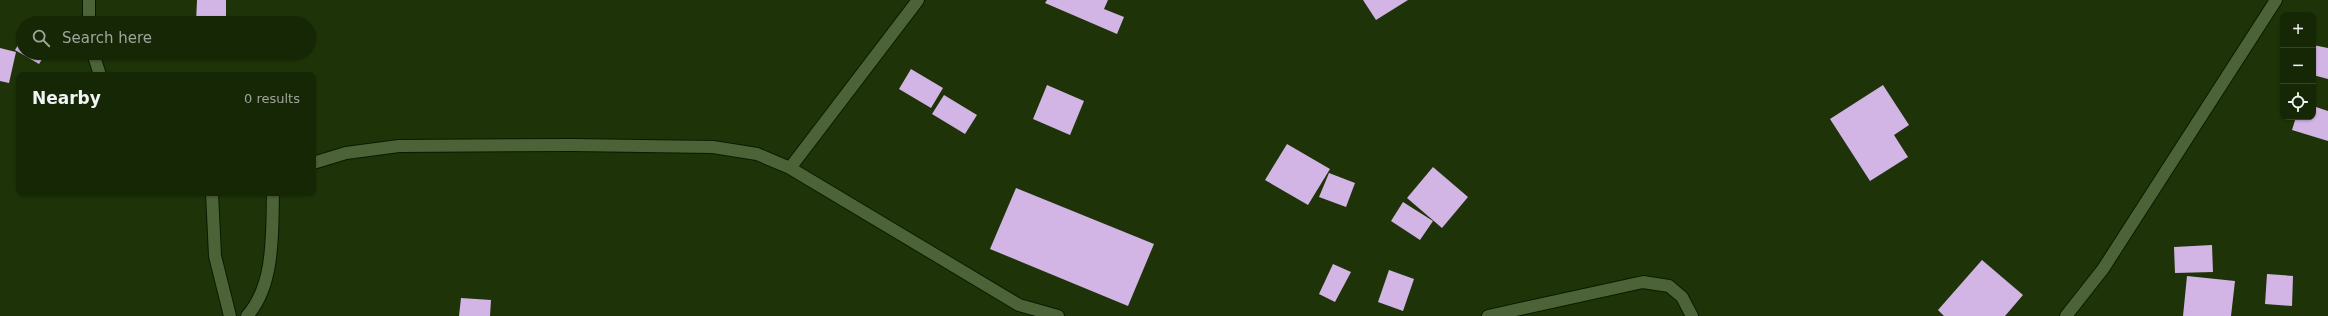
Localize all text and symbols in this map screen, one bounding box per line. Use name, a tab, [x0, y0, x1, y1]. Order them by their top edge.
map controls	[2280, 12, 2316, 120]
button: +	[2280, 12, 2316, 48]
search box	[16, 16, 316, 60]
icon: search	[30, 27, 52, 49]
text: Search here	[62, 29, 152, 47]
button: −	[2280, 48, 2316, 84]
button: locate	[2280, 84, 2316, 120]
text: Nearby	[32, 88, 101, 108]
text: 0 results	[244, 91, 300, 106]

